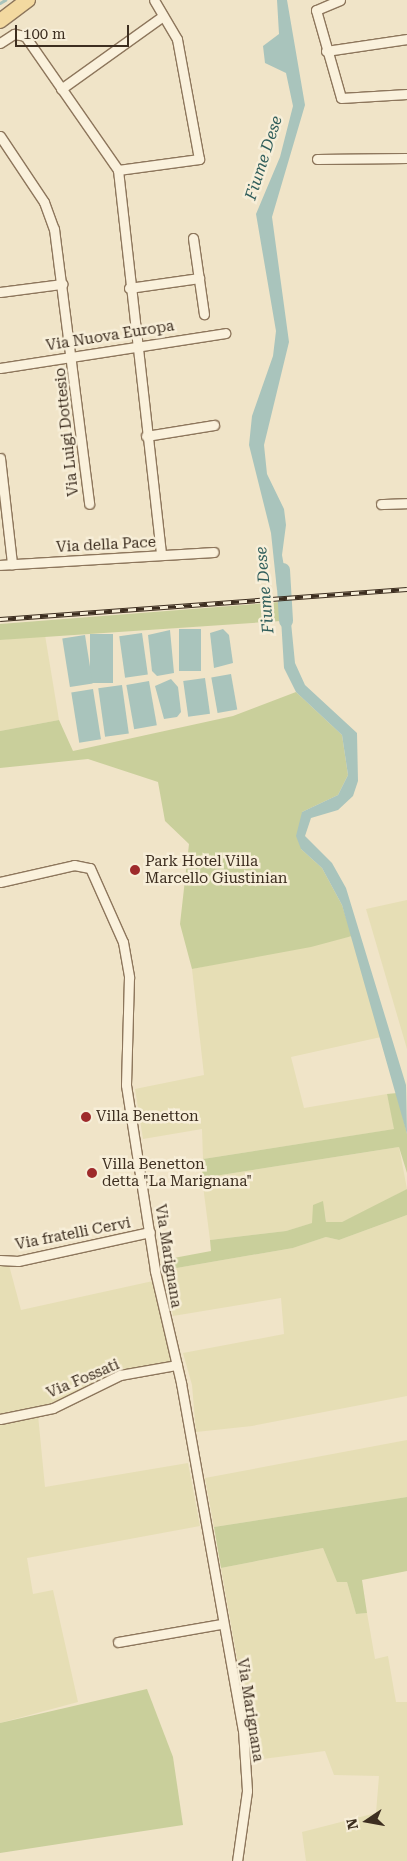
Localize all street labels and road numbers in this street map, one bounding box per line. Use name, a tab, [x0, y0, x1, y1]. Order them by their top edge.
street label: Via Nuova Europa	[45, 317, 175, 355]
street label: Via Luigi Dottesio	[51, 367, 83, 497]
street label: Via della Pace	[56, 533, 156, 557]
street label: Via Marignana	[151, 1203, 185, 1309]
street label: Via fratelli Cervi	[14, 1214, 132, 1254]
street label: Via Fossati	[44, 1356, 122, 1402]
street label: Via Marignana	[233, 1657, 267, 1763]

